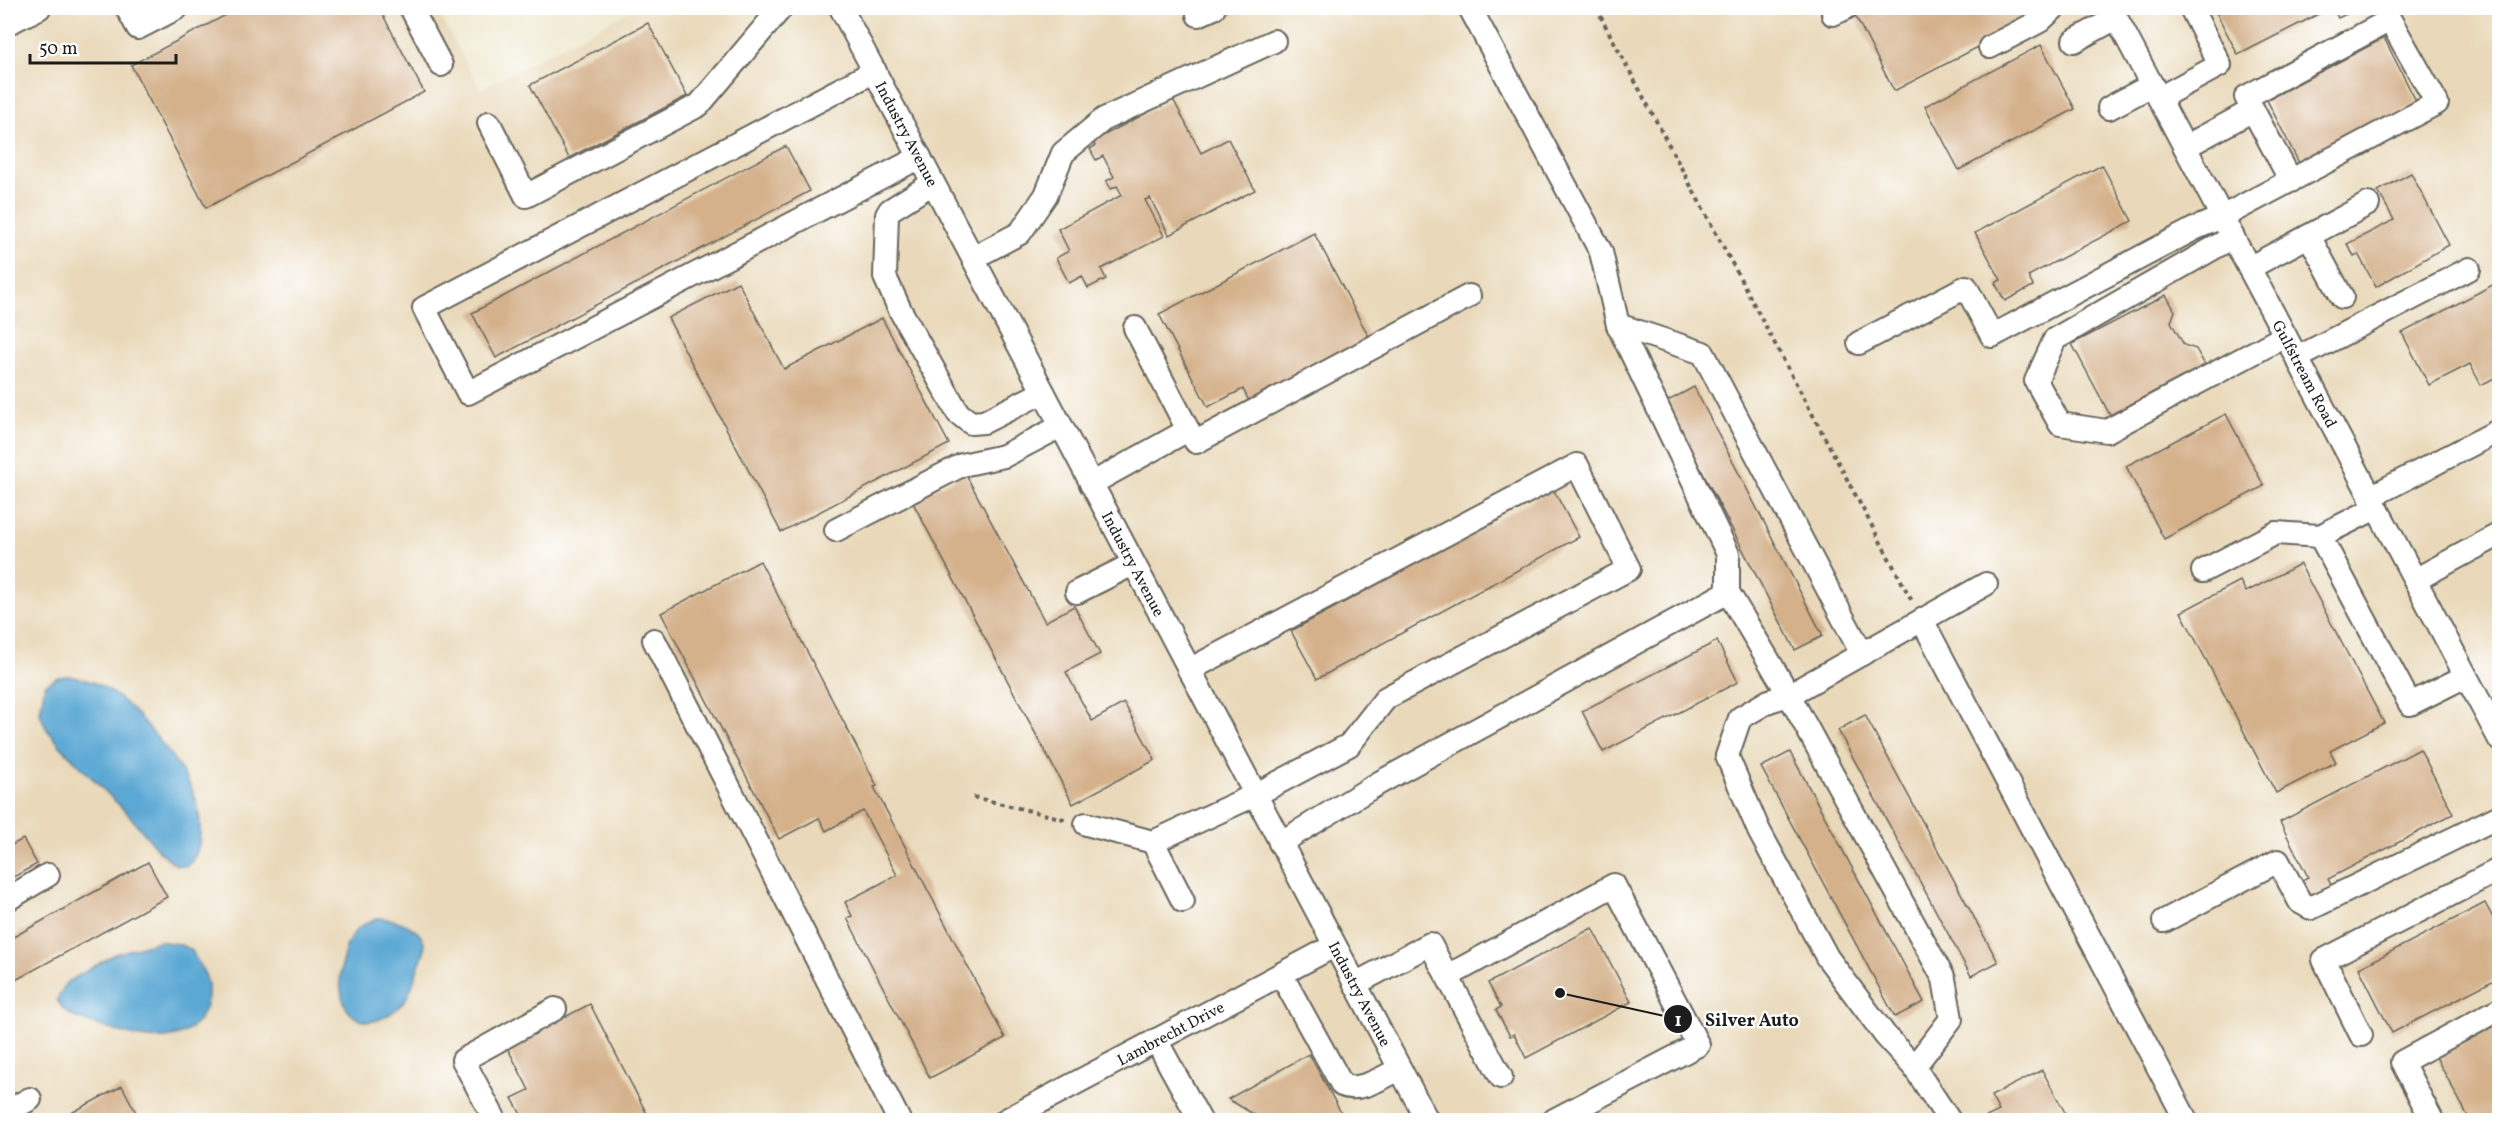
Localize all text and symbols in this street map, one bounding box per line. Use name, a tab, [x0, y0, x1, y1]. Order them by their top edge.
scale bar	[30, 27, 176, 65]
text: 50 m	[39, 37, 78, 62]
street label: Industry Avenue	[869, 78, 942, 191]
street label: Gulfstream Road	[2266, 317, 2341, 432]
street label: Industry Avenue	[1095, 508, 1169, 621]
street label: Industry Avenue	[1322, 938, 1395, 1051]
street label: Lambrecht Drive	[1114, 997, 1229, 1072]
callout: Silver Auto	[1663, 1001, 1811, 1037]
text: 1	[1674, 1009, 1682, 1034]
text: Silver Auto	[1705, 1009, 1799, 1034]

